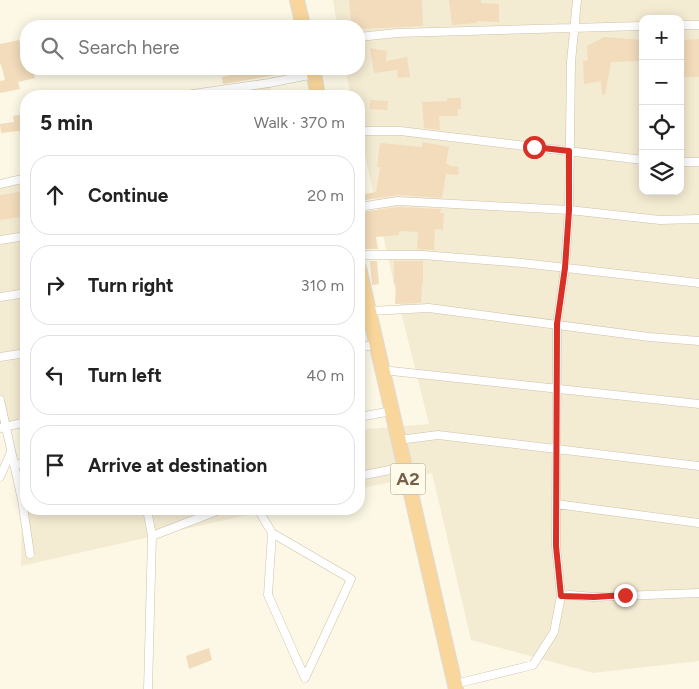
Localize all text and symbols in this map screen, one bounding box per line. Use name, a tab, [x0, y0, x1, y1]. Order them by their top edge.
map controls	[639, 15, 684, 195]
button: +	[639, 15, 684, 60]
search box	[20, 20, 365, 75]
icon: search	[38, 34, 66, 62]
text: Search here	[78, 36, 180, 59]
button: −	[639, 60, 684, 105]
button: locate	[639, 105, 684, 150]
text: 5 min	[40, 110, 93, 135]
text: Walk · 370 m	[254, 113, 345, 132]
route start	[523, 136, 546, 159]
button: layers	[639, 150, 684, 195]
icon: ahead	[41, 181, 69, 209]
text: Continue	[88, 184, 168, 207]
text: 20 m	[307, 186, 344, 205]
icon: right	[41, 271, 69, 299]
text: Turn right	[88, 274, 174, 297]
text: 310 m	[301, 276, 344, 295]
icon: left	[41, 361, 69, 389]
text: Turn left	[88, 364, 162, 387]
text: 40 m	[306, 366, 344, 385]
icon: arrive	[41, 451, 69, 479]
text: Arrive at destination	[88, 454, 267, 477]
road number: A2	[390, 464, 426, 494]
route end	[614, 584, 637, 607]

